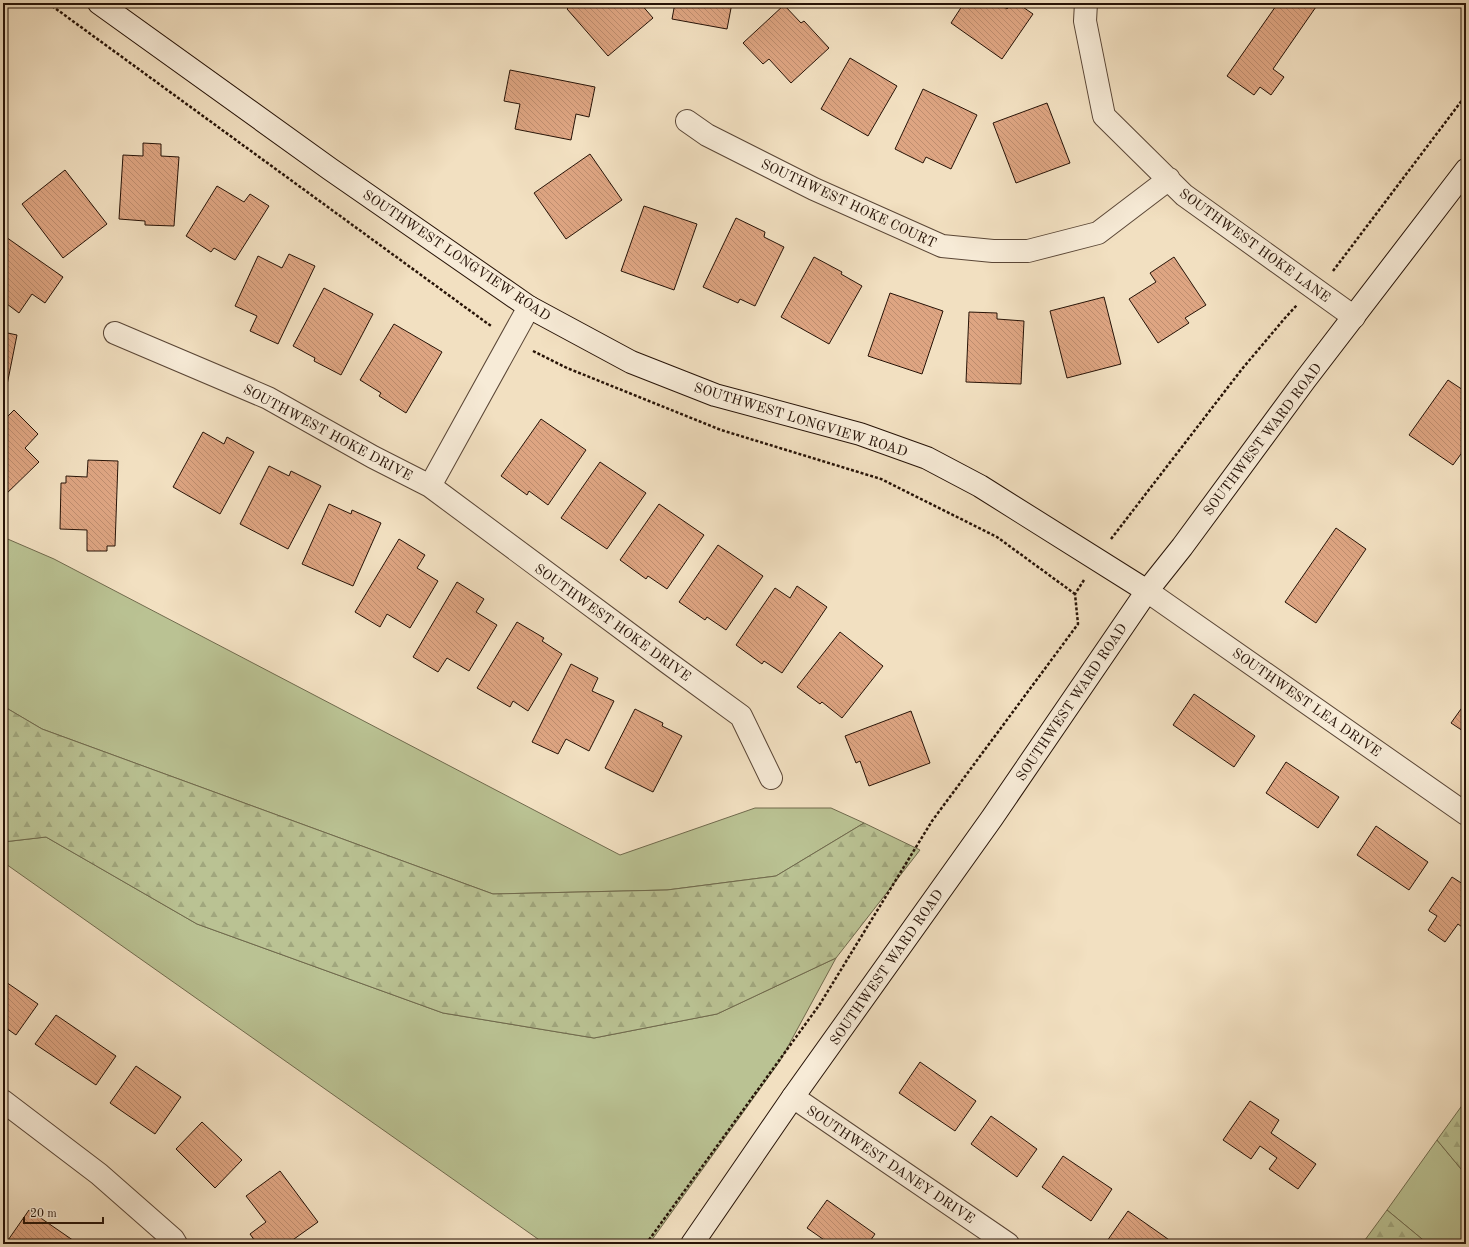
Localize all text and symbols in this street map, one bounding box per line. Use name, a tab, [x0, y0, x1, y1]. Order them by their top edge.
street label: SOUTHWEST HOKE COURT	[759, 157, 939, 251]
street label: SOUTHWEST HOKE LANE	[1176, 186, 1332, 305]
street label: SOUTHWEST LONGVIEW ROAD	[360, 188, 553, 324]
street label: SOUTHWEST WARD ROAD	[1201, 361, 1325, 518]
street label: SOUTHWEST LONGVIEW ROAD	[692, 381, 909, 459]
street label: SOUTHWEST HOKE DRIVE	[241, 382, 414, 483]
street label: SOUTHWEST HOKE DRIVE	[532, 562, 693, 684]
street label: SOUTHWEST WARD ROAD	[1014, 621, 1130, 784]
street label: SOUTHWEST LEA DRIVE	[1230, 646, 1383, 760]
street label: SOUTHWEST WARD ROAD	[828, 887, 946, 1048]
street label: SOUTHWEST DANEY DRIVE	[804, 1103, 977, 1226]
scale bar	[24, 1199, 103, 1225]
text: 20 m	[30, 1208, 57, 1220]

